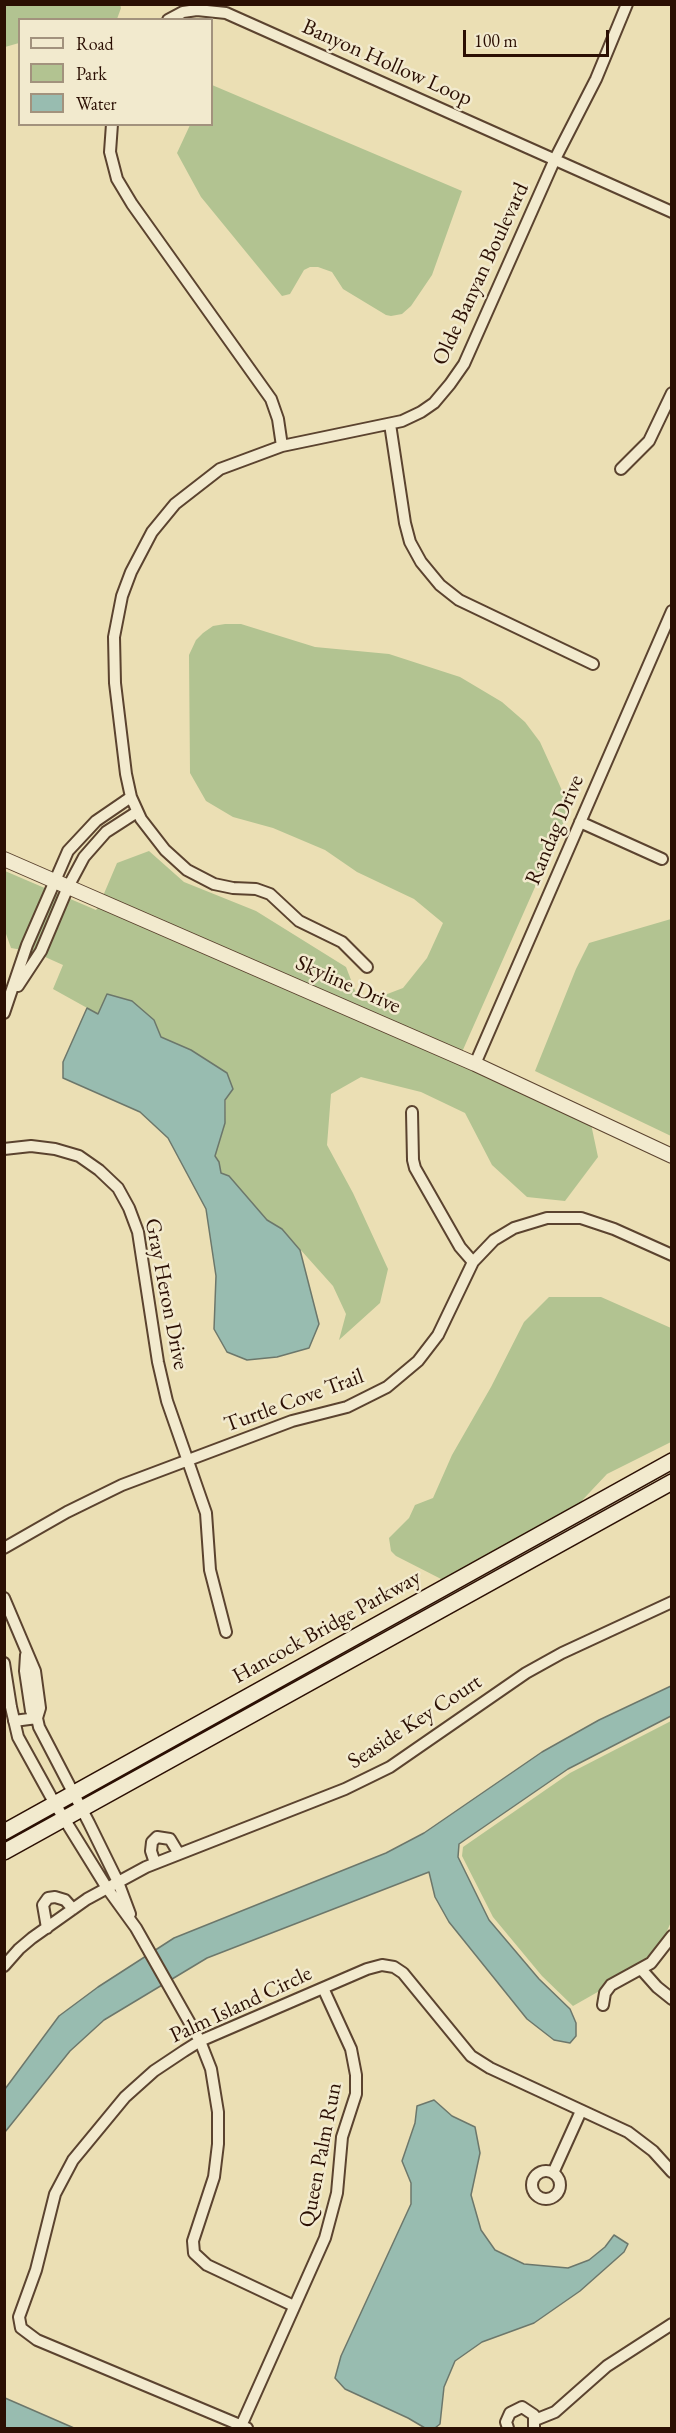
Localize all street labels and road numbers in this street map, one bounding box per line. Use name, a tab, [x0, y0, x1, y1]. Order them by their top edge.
street label: Banyon Hollow Loop	[298, 14, 476, 112]
street label: Olde Banyan Boulevard	[427, 178, 535, 370]
street label: Randag Drive	[520, 771, 590, 889]
street label: Skyline Drive	[291, 950, 405, 1020]
street label: Gray Heron Drive	[138, 1216, 194, 1372]
street label: Turtle Cove Trail	[221, 1364, 367, 1438]
street label: Hancock Bridge Parkway	[228, 1564, 426, 1690]
street label: Seaside Key Court	[343, 1669, 487, 1775]
street label: Palm Island Circle	[166, 1961, 316, 2049]
street label: Queen Palm Run	[294, 2080, 348, 2230]

